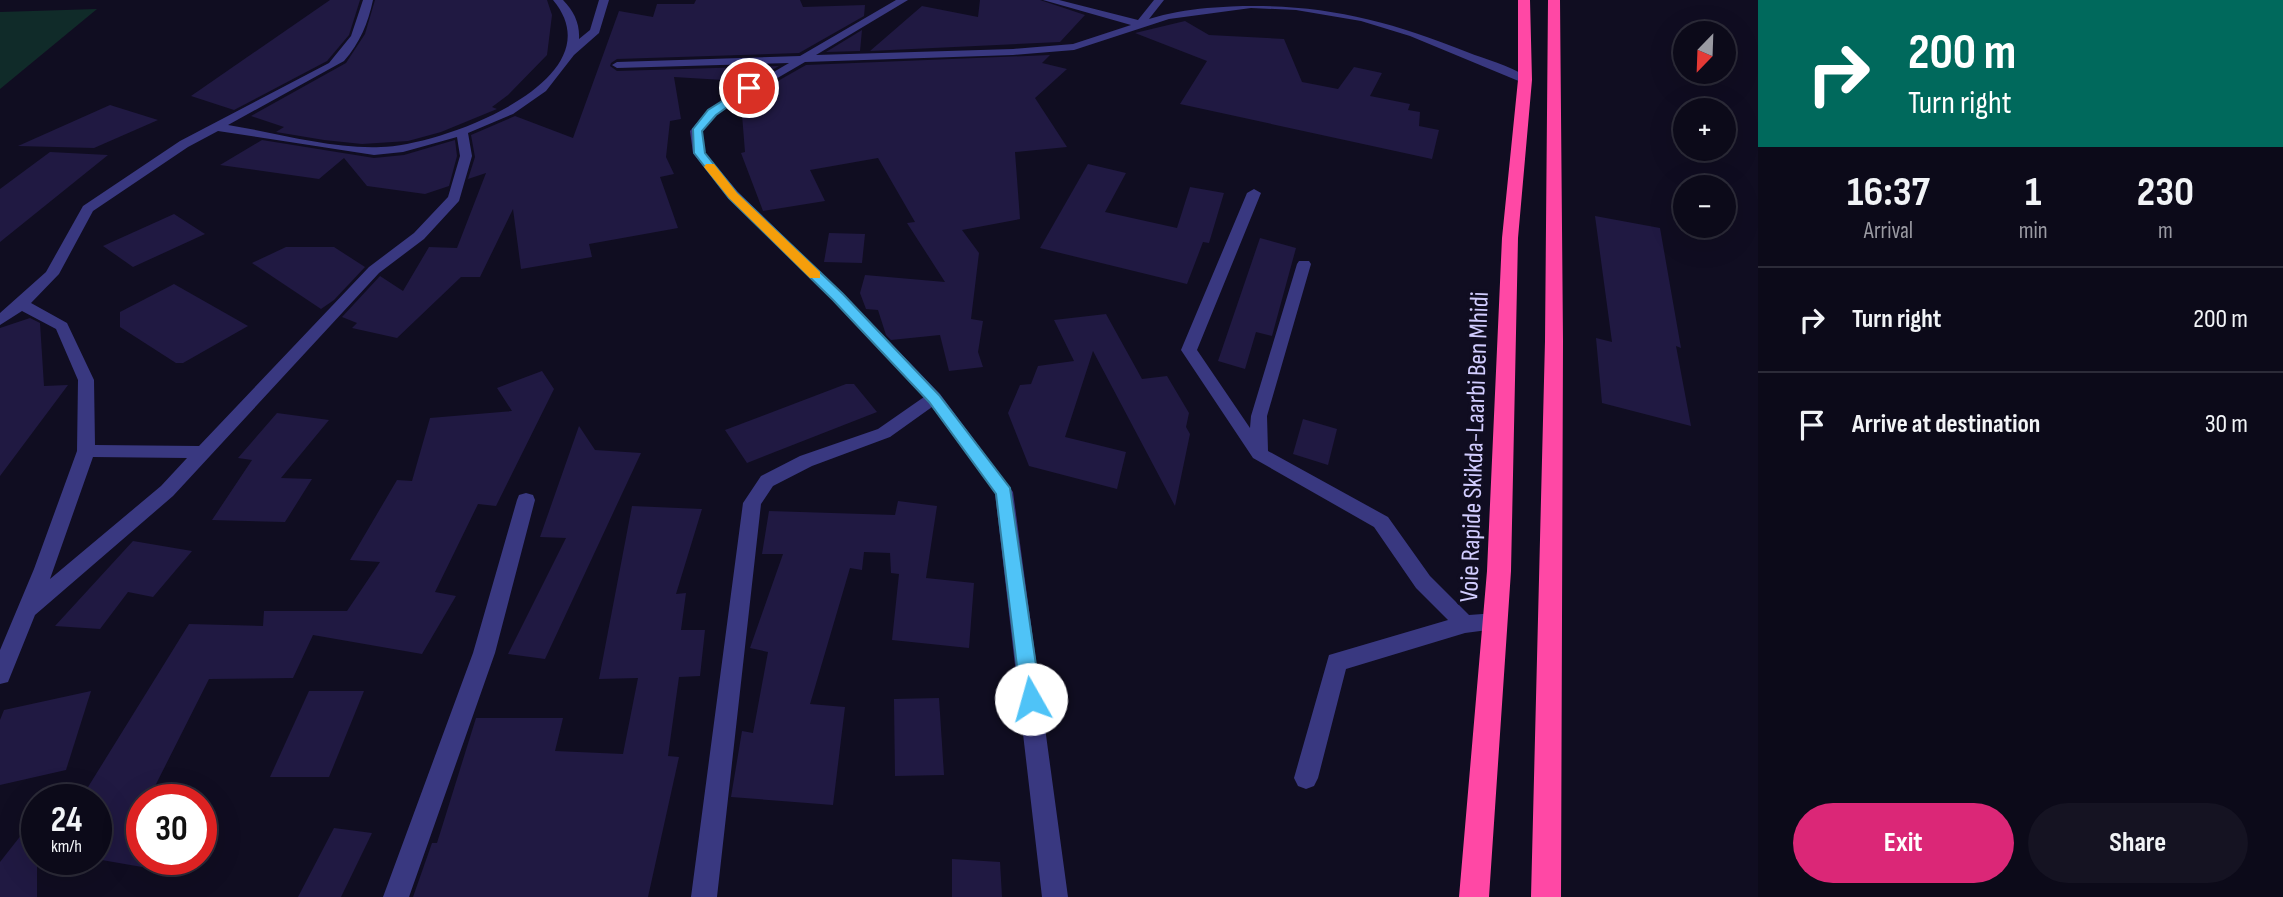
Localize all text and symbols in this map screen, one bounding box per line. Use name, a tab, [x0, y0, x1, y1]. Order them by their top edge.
north arrow	[1673, 21, 1736, 84]
map controls	[1673, 21, 1736, 238]
text: 200 m	[1908, 24, 2016, 83]
icon: right	[1793, 28, 1884, 119]
pin	[719, 58, 779, 118]
icon: arrive	[730, 69, 768, 107]
text: Turn right	[1908, 84, 2012, 123]
button: +	[1673, 98, 1736, 161]
text: 16:37	[1847, 167, 1930, 218]
text: 1	[2025, 167, 2041, 218]
text: 230	[2137, 167, 2194, 218]
button: −	[1673, 175, 1736, 238]
text: Arrival	[1864, 217, 1913, 245]
text: min	[2019, 217, 2048, 245]
text: m	[2158, 217, 2173, 245]
street label: Voie Rapide Skikda-Laarbi Ben Mhidi	[1454, 291, 1496, 603]
icon: right	[1793, 301, 1831, 339]
text: Turn right	[1852, 304, 1941, 335]
text: 200 m	[2193, 304, 2248, 335]
icon: arrive	[1793, 406, 1831, 444]
text: Arrive at destination	[1852, 409, 2040, 440]
text: 30 m	[2205, 409, 2248, 440]
position arrow	[994, 662, 1068, 736]
speed limit sign: 30	[126, 784, 217, 875]
text: 24	[51, 799, 82, 842]
button: Exit	[1793, 803, 2014, 883]
button: Share	[2028, 803, 2248, 883]
text: km/h	[51, 836, 82, 857]

